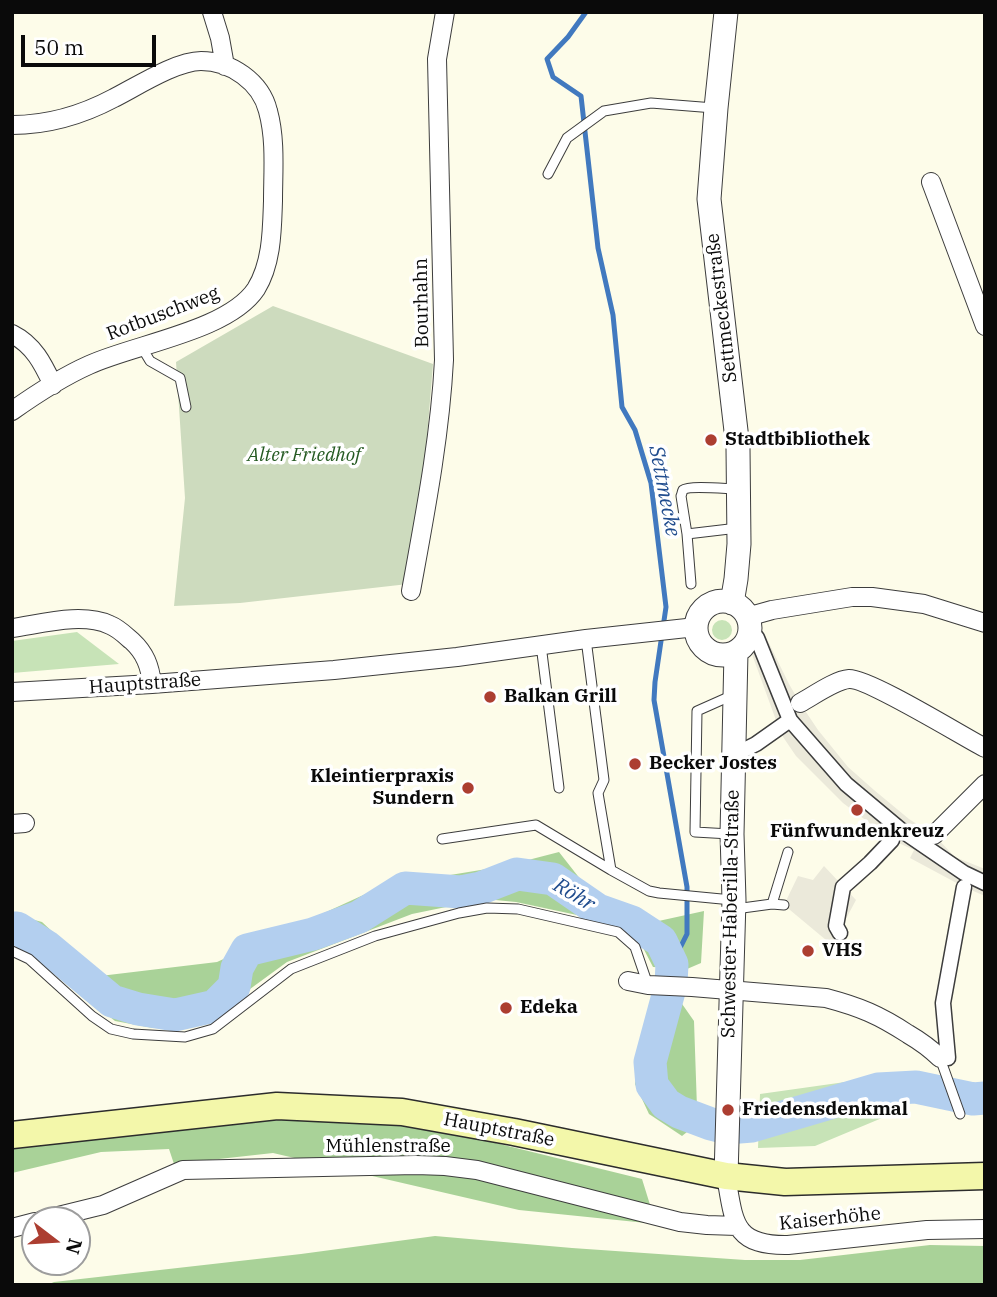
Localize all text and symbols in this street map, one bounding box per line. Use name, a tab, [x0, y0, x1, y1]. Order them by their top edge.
scale bar	[24, 21, 159, 65]
text: 50 m	[34, 33, 84, 61]
street label: Settmeckestraße	[702, 232, 742, 384]
street label: Bourhahn	[410, 258, 434, 348]
street label: Rotbuschweg	[103, 282, 223, 346]
place label: Stadtbibliothek	[725, 429, 870, 451]
marker: Stadtbibliothek	[703, 432, 719, 448]
water label: Settmecke	[643, 443, 685, 539]
park label: Alter Friedhof	[247, 445, 361, 467]
street label: Hauptstraße	[88, 669, 202, 699]
place label: Balkan Grill	[504, 686, 617, 708]
marker: Balkan Grill	[482, 689, 498, 705]
place label: Becker Jostes	[649, 753, 777, 775]
marker: Becker Jostes	[627, 756, 643, 772]
place label: Kleintierpraxis Sundern	[310, 766, 454, 810]
marker: Kleintierpraxis Sundern	[460, 780, 476, 796]
street label: Schwester-Haberilla-Straße	[717, 790, 745, 1038]
marker: Fünfwundenkreuz	[849, 802, 865, 818]
place label: Fünfwundenkreuz	[770, 821, 944, 843]
water label: Röhr	[549, 873, 599, 917]
place label: VHS	[822, 940, 863, 962]
marker: VHS	[800, 943, 816, 959]
place label: Edeka	[520, 997, 578, 1019]
marker: Edeka	[498, 1000, 514, 1016]
place label: Friedensdenkmal	[742, 1099, 908, 1121]
marker: Friedensdenkmal	[720, 1102, 736, 1118]
street label: Hauptstraße	[442, 1108, 556, 1152]
street label: Mühlenstraße	[325, 1136, 451, 1158]
street label: Kaiserhöhe	[778, 1202, 882, 1236]
north arrow	[21, 1206, 91, 1276]
text: N	[60, 1236, 88, 1257]

